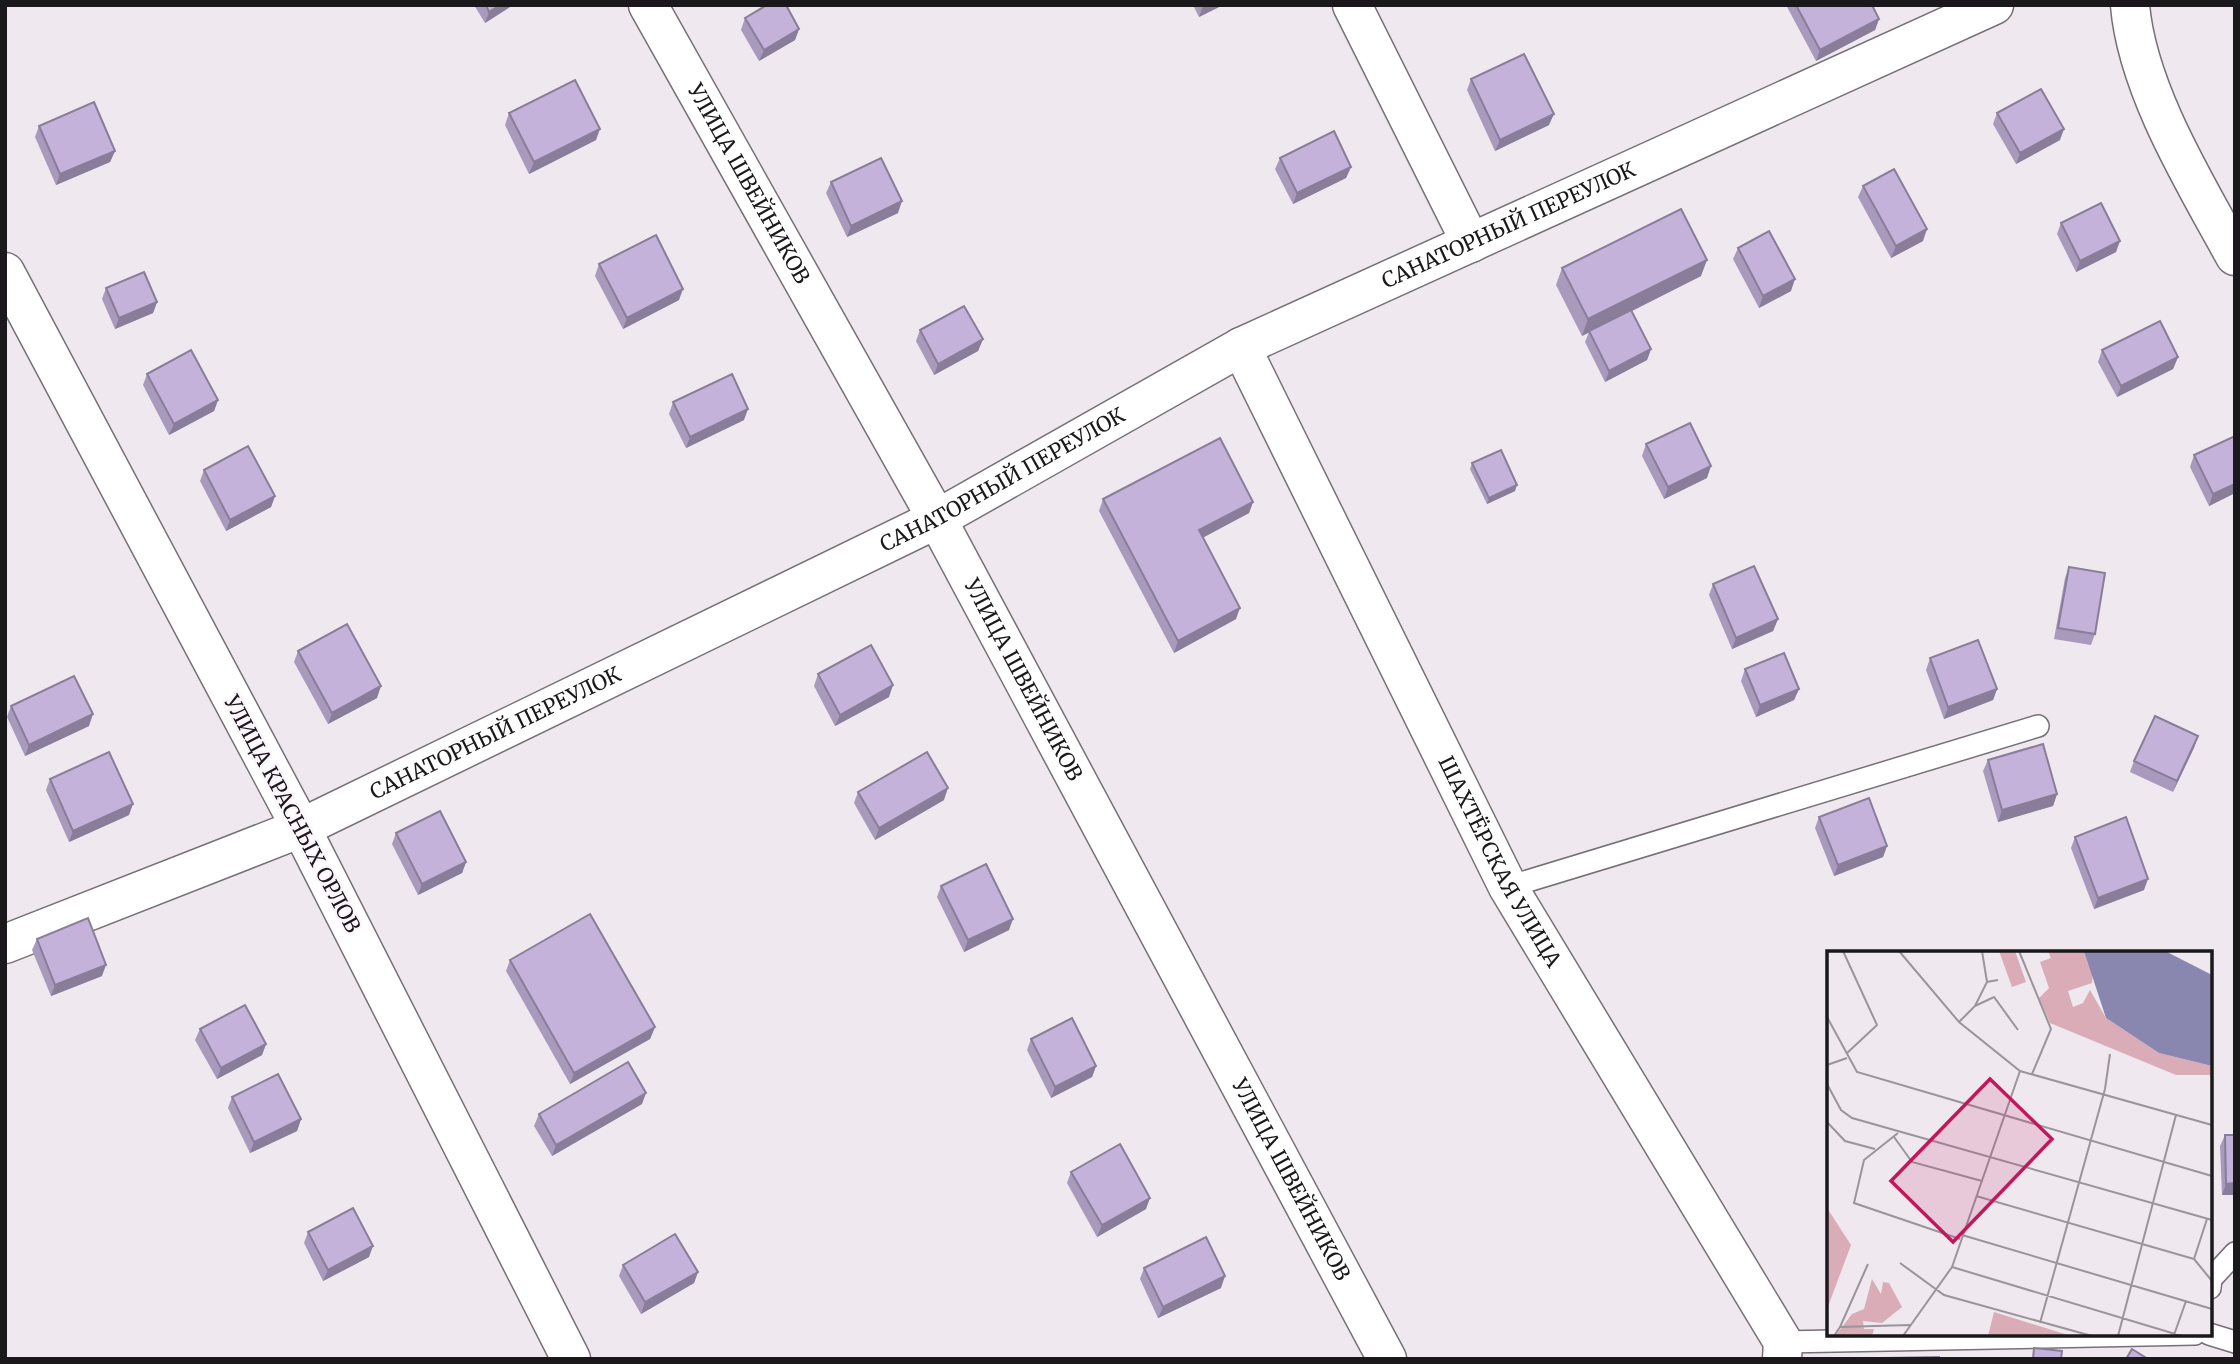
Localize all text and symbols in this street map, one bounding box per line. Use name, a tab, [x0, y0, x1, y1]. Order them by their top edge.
street label: УЛИЦА ШВЕЙНИКОВ	[681, 78, 816, 288]
street label: САНАТОРНЫЙ ПЕРЕУЛОК	[1377, 156, 1640, 294]
street label: САНАТОРНЫЙ ПЕРЕУЛОК	[875, 401, 1130, 558]
street label: УЛИЦА ШВЕЙНИКОВ	[958, 573, 1089, 785]
street label: САНАТОРНЫЙ ПЕРЕУЛОК	[365, 661, 625, 805]
street label: УЛИЦА КРАСНЫХ ОРЛОВ	[218, 690, 367, 937]
street label: ШАХТЁРСКАЯ УЛИЦА	[1432, 751, 1567, 972]
inset map	[1827, 951, 2212, 1336]
street label: УЛИЦА ШВЕЙНИКОВ	[1226, 1073, 1356, 1285]

